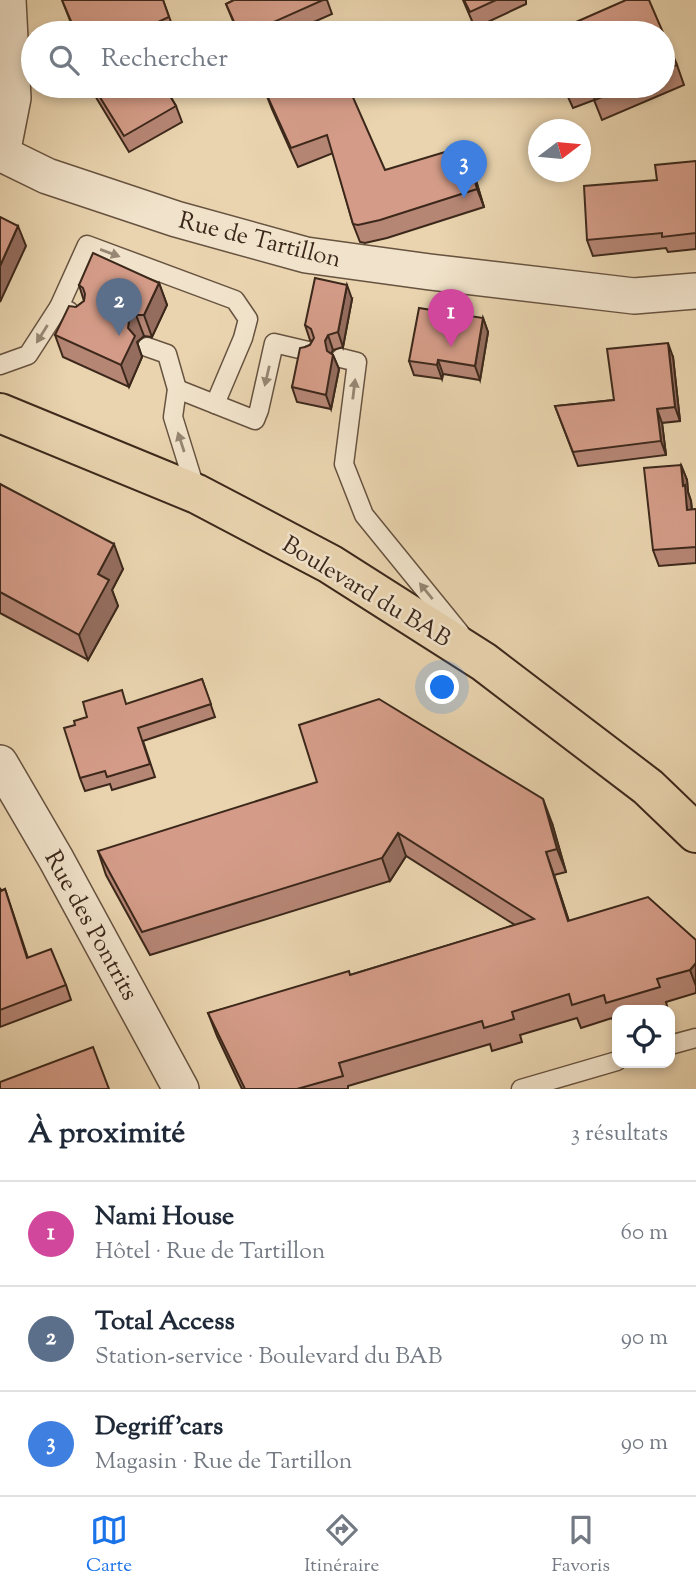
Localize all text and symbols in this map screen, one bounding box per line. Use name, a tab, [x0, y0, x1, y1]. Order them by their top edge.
search box	[21, 21, 675, 98]
icon: search	[45, 41, 83, 79]
text: Rechercher	[101, 41, 228, 78]
north arrow	[528, 119, 591, 182]
pin: 3	[441, 140, 487, 198]
street label: Rue de Tartillon	[175, 204, 344, 278]
one-way arrow	[99, 248, 120, 259]
pin: 2	[96, 278, 142, 336]
pin: 1	[428, 289, 474, 347]
one-way arrow	[36, 324, 49, 343]
one-way arrow	[261, 365, 272, 387]
one-way arrow	[348, 378, 359, 400]
one-way arrow	[175, 431, 186, 452]
street label: Boulevard du BAB	[275, 529, 457, 657]
one-way arrow	[418, 582, 433, 600]
your location	[425, 670, 459, 704]
street label: Rue des Pontrits	[35, 845, 146, 1007]
map controls	[612, 1005, 675, 1068]
button: locate	[612, 1005, 675, 1068]
text: À proximité	[28, 1113, 185, 1156]
text: 3 résultats	[571, 1118, 668, 1151]
text: Nami House	[95, 1199, 234, 1236]
text: 1	[47, 1217, 55, 1250]
text: 60 m	[620, 1217, 668, 1250]
text: Hôtel · Rue de Tartillon	[95, 1236, 325, 1269]
text: Total Access	[95, 1304, 235, 1341]
text: 2	[46, 1322, 56, 1355]
text: 90 m	[621, 1322, 668, 1355]
text: Station-service · Boulevard du BAB	[95, 1341, 442, 1374]
text: Degriff'cars	[95, 1409, 223, 1446]
text: 3	[46, 1427, 56, 1460]
text: 90 m	[621, 1427, 668, 1460]
text: Magasin · Rue de Tartillon	[95, 1446, 352, 1479]
tab: Carte	[86, 1511, 132, 1580]
tab: Itinéraire	[304, 1511, 379, 1580]
tab: Favoris	[551, 1511, 610, 1580]

